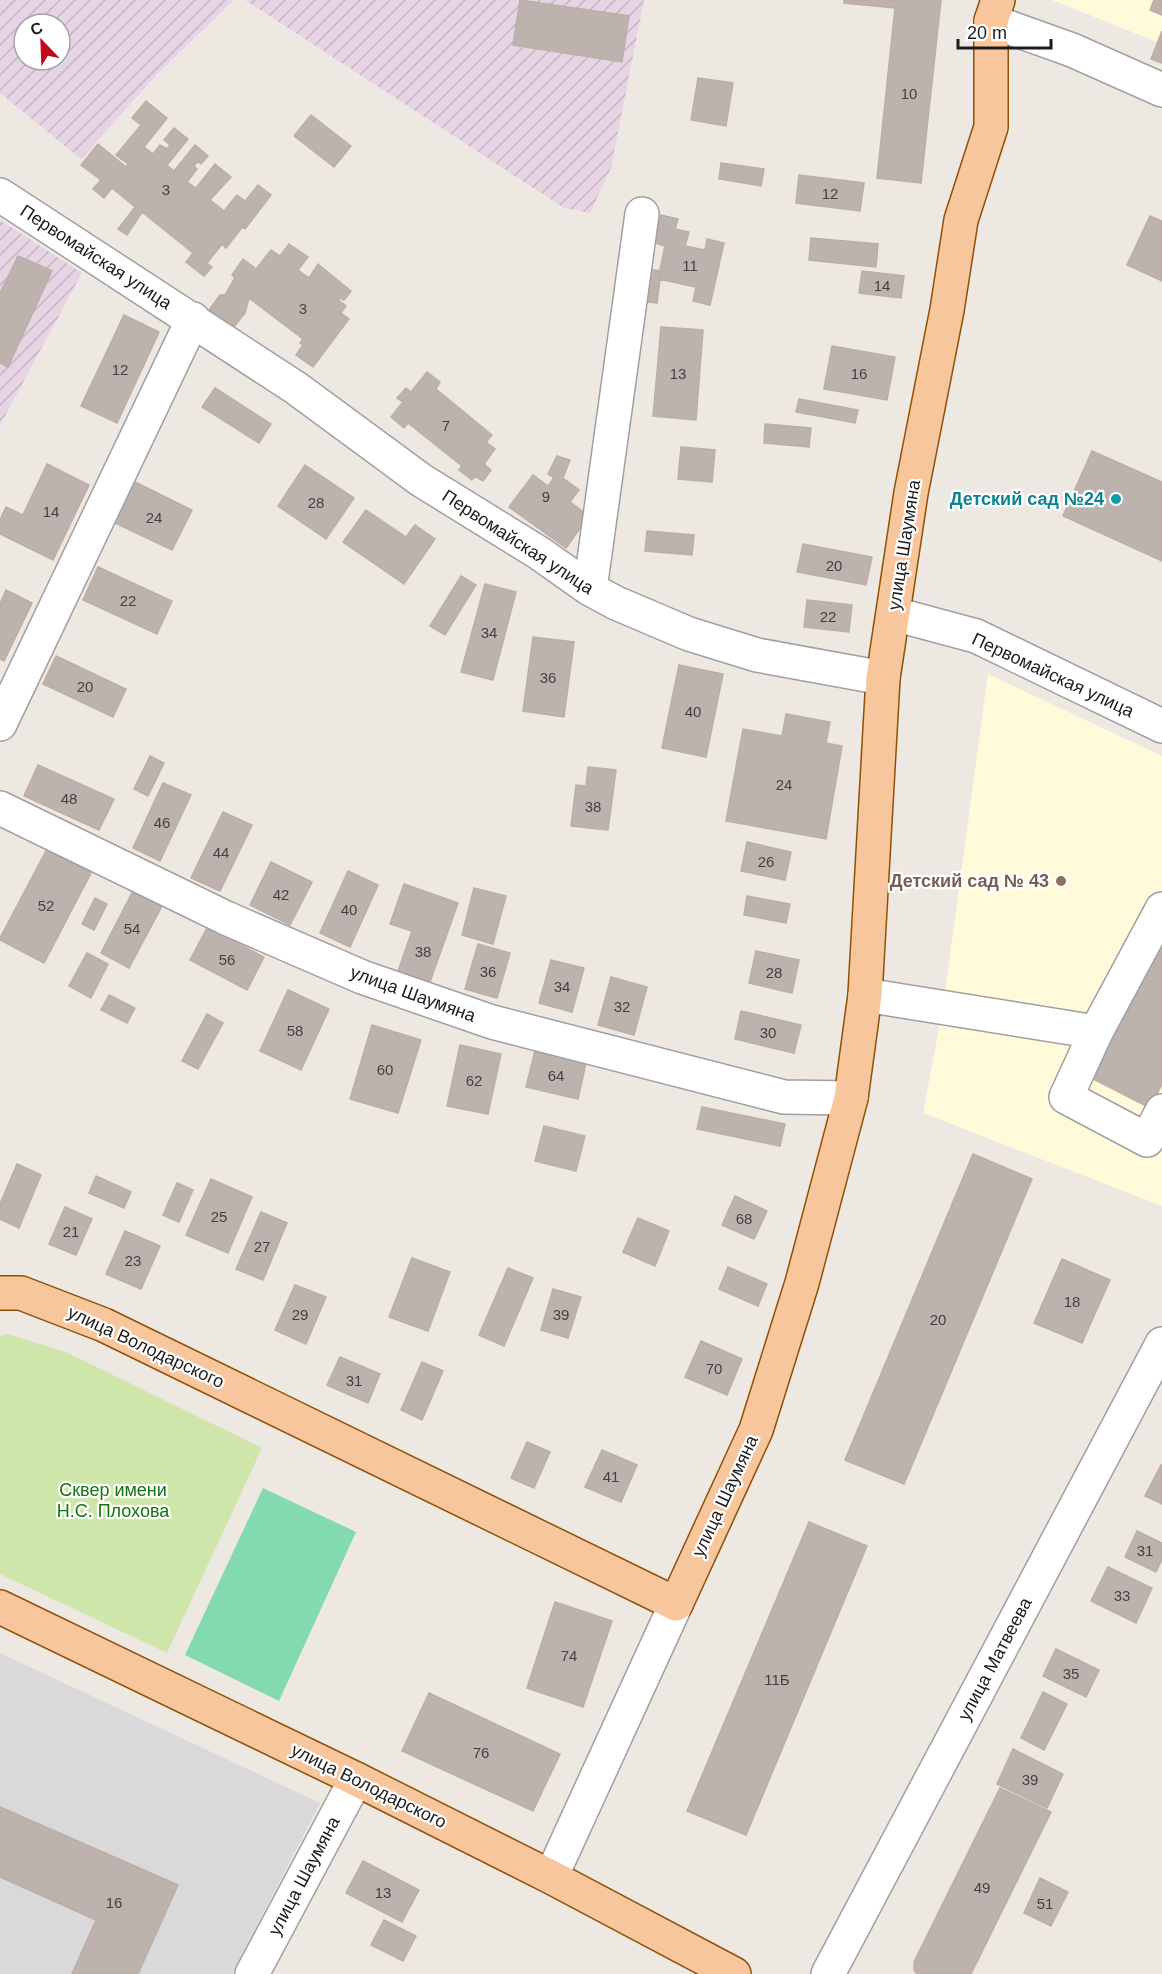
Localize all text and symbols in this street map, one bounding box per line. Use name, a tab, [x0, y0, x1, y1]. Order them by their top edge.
north arrow	[12, 12, 72, 72]
scale bar	[958, 12, 1051, 50]
text: С	[28, 18, 45, 39]
text: 20 m	[967, 23, 1007, 43]
house number: 10	[901, 85, 917, 102]
house number: 3	[162, 181, 170, 198]
house number: 12	[822, 185, 838, 202]
street label: Первомайская улица	[17, 201, 176, 314]
house number: 11	[682, 257, 698, 274]
house number: 14	[874, 277, 890, 294]
house number: 3	[299, 300, 307, 317]
house number: 12	[112, 361, 128, 378]
house number: 13	[670, 365, 686, 382]
house number: 16	[851, 365, 867, 382]
house number: 7	[442, 417, 450, 434]
street label: улица Шаумяна	[884, 477, 924, 612]
street label: Первомайская улица	[439, 486, 598, 599]
house number: 9	[542, 488, 550, 505]
place label: Детский сад №24	[950, 489, 1104, 509]
marker: Детский сад №24	[1109, 492, 1123, 506]
house number: 28	[308, 494, 324, 511]
house number: 14	[43, 503, 59, 520]
house number: 24	[146, 509, 162, 526]
house number: 20	[826, 557, 842, 574]
house number: 22	[120, 592, 136, 609]
house number: 22	[820, 608, 836, 625]
house number: 34	[481, 624, 497, 641]
street label: Первомайская улица	[969, 629, 1138, 722]
house number: 36	[540, 669, 556, 686]
house number: 20	[77, 678, 93, 695]
house number: 40	[685, 703, 701, 720]
house number: 24	[776, 776, 792, 793]
house number: 48	[61, 790, 77, 807]
house number: 38	[585, 798, 601, 815]
house number: 46	[154, 814, 170, 831]
house number: 44	[213, 844, 229, 861]
house number: 26	[758, 853, 774, 870]
place label: Детский сад № 43	[890, 871, 1049, 891]
marker: Детский сад № 43	[1054, 874, 1068, 888]
house number: 42	[273, 886, 289, 903]
house number: 52	[38, 897, 54, 914]
house number: 40	[341, 901, 357, 918]
house number: 54	[124, 920, 140, 937]
house number: 38	[415, 943, 431, 960]
house number: 56	[219, 951, 235, 968]
street label: улица Шаумяна	[348, 962, 479, 1026]
house number: 36	[480, 963, 496, 980]
house number: 28	[766, 964, 782, 981]
house number: 34	[554, 978, 570, 995]
house number: 32	[614, 998, 630, 1015]
house number: 58	[287, 1022, 303, 1039]
house number: 30	[760, 1024, 776, 1041]
house number: 60	[377, 1061, 393, 1078]
house number: 64	[548, 1067, 564, 1084]
house number: 62	[466, 1072, 482, 1089]
house number: 25	[211, 1208, 227, 1225]
house number: 68	[736, 1210, 752, 1227]
house number: 21	[63, 1223, 79, 1240]
house number: 27	[254, 1238, 270, 1255]
house number: 23	[125, 1252, 141, 1269]
house number: 18	[1064, 1293, 1080, 1310]
street label: улица Володарского	[65, 1302, 227, 1392]
house number: 29	[292, 1306, 308, 1323]
house number: 39	[553, 1306, 569, 1323]
house number: 20	[930, 1311, 946, 1328]
house number: 70	[706, 1360, 722, 1377]
house number: 31	[346, 1372, 362, 1389]
street label: улица Шаумяна	[688, 1431, 762, 1560]
house number: 41	[603, 1468, 619, 1485]
park label: Сквер имени Н.С. Плохова	[57, 1480, 170, 1521]
house number: 31	[1137, 1542, 1153, 1559]
house number: 33	[1114, 1587, 1130, 1604]
street label: улица Матвеева	[954, 1593, 1036, 1724]
house number: 74	[561, 1647, 577, 1664]
house number: 35	[1063, 1665, 1079, 1682]
house number: 11Б	[764, 1671, 790, 1688]
street label: улица Володарского	[288, 1740, 450, 1832]
house number: 76	[473, 1744, 489, 1761]
house number: 39	[1022, 1771, 1038, 1788]
street label: улица Шаумяна	[264, 1812, 344, 1939]
house number: 49	[974, 1879, 990, 1896]
house number: 13	[375, 1884, 391, 1901]
house number: 16	[106, 1894, 122, 1911]
house number: 51	[1037, 1895, 1053, 1912]

